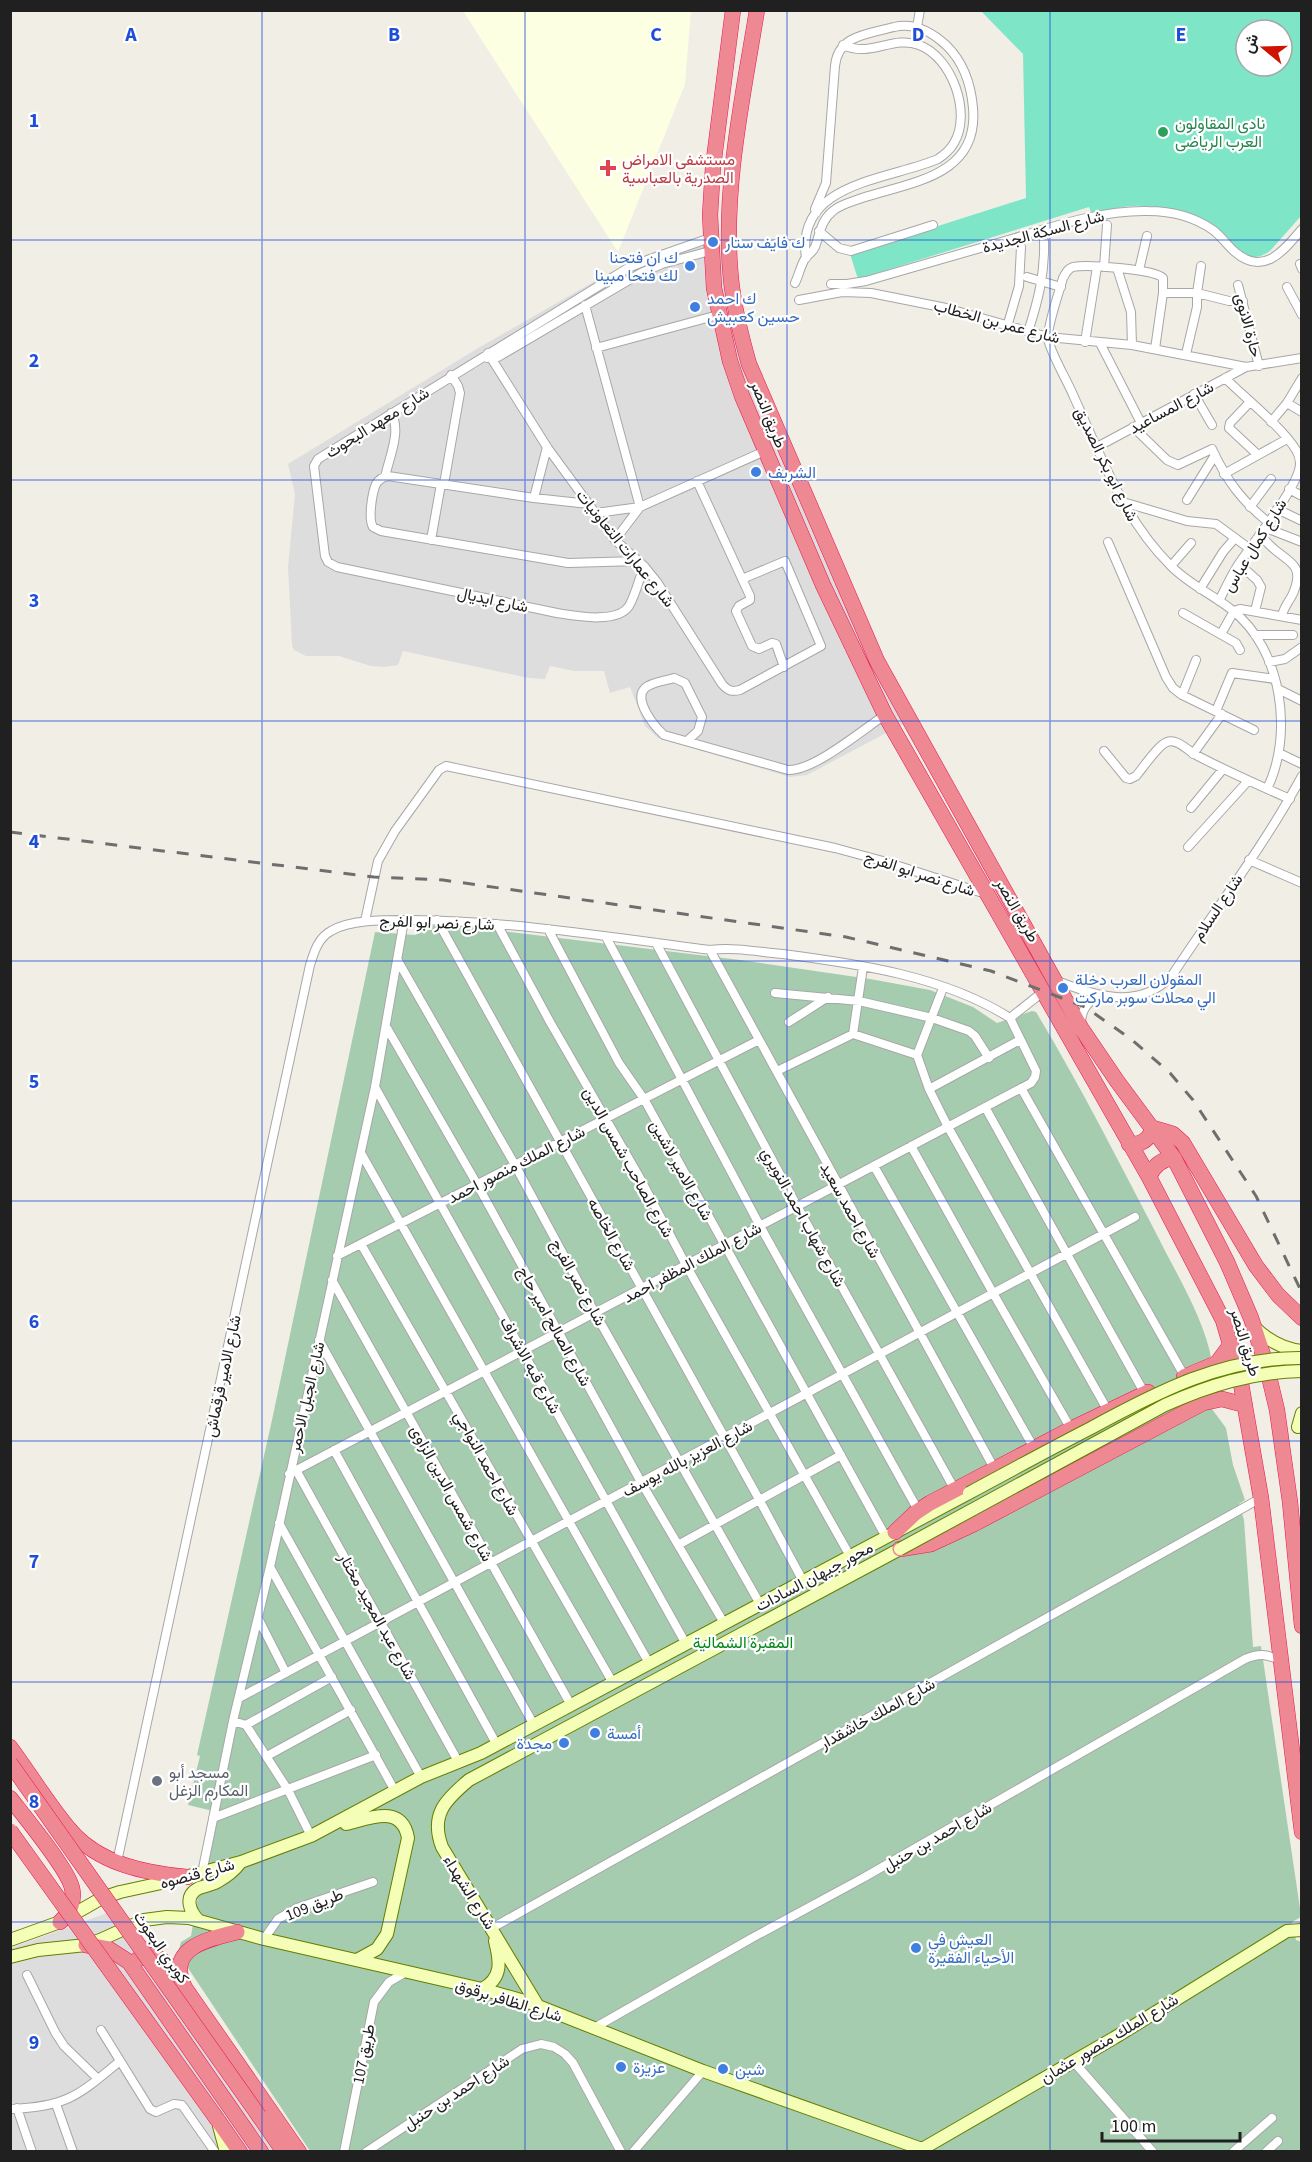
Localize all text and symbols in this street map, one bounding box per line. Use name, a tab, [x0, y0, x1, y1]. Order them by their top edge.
north arrow	[1234, 18, 1294, 78]
text: A	[124, 21, 137, 49]
text: B	[388, 21, 400, 49]
text: C	[650, 21, 662, 49]
text: D	[912, 21, 924, 49]
text: E	[1176, 21, 1186, 49]
text: ش	[1237, 31, 1264, 56]
text: 1	[29, 107, 39, 135]
place label: نادى المقاولون العرب الرياضى	[1175, 113, 1265, 153]
marker: نادى المقاولون العرب الرياضى	[1156, 125, 1170, 139]
place label: مستشفى الامراض الصدرية بالعباسية	[622, 149, 735, 189]
marker: مستشفى الامراض الصدرية بالعباسية	[599, 159, 617, 177]
street label: شارع السكة الجديدة	[980, 205, 1107, 259]
place label: ك فايف ستار	[724, 232, 805, 254]
marker: ك فايف ستار	[706, 235, 720, 249]
place label: ك ان فتحنا لك فتحا مبينا	[595, 247, 678, 287]
marker: ك ان فتحنا لك فتحا مبينا	[683, 259, 697, 273]
place label: ك احمد حسين كعبيش	[707, 288, 800, 328]
street label: حارة الانوى	[1229, 291, 1267, 360]
street label: شارع عمر بن الخطاب	[931, 295, 1062, 349]
marker: ك احمد حسين كعبيش	[688, 300, 702, 314]
text: 2	[29, 347, 39, 375]
street label: شارع المساعيد	[1125, 376, 1218, 439]
street label: طريق النصر	[744, 377, 792, 451]
street label: شارع معهد البحوث	[321, 382, 434, 464]
street label: شارع ابو بكر الصديق	[1069, 404, 1143, 525]
place label: الشريف	[768, 462, 816, 484]
marker: الشريف	[749, 465, 763, 479]
street label: شارع عمارات التعاونيات	[571, 485, 680, 612]
street label: شارع كمال عباس	[1217, 495, 1292, 596]
street label: شارع ايديال	[455, 582, 530, 618]
text: 3	[29, 587, 39, 615]
text: 4	[29, 828, 40, 856]
street label: شارع نصر ابو الفرج	[862, 846, 978, 902]
street label: شارع السلام	[1187, 870, 1248, 945]
street label: طريق النصر	[989, 873, 1044, 947]
street label: شارع نصر ابو الفرج	[379, 910, 495, 936]
place label: المقولان العرب دخلة الي محلات سوبر ماركت	[1075, 969, 1216, 1011]
marker: المقولان العرب دخلة الي محلات سوبر ماركت	[1056, 981, 1070, 995]
text: 5	[29, 1068, 39, 1096]
street label: شارع الصاحب شمس الدين	[578, 1083, 679, 1242]
street label: شارع الامير لاشين	[644, 1116, 718, 1225]
street label: شارع الملك منصور احمد	[444, 1121, 589, 1209]
street label: شارع شهاب احمد النويري	[754, 1144, 851, 1292]
street label: شارع احمد سعيد	[815, 1158, 886, 1263]
street label: شارع الخاصه	[582, 1194, 640, 1275]
street label: شارع الملك المظفر احمد	[620, 1217, 765, 1309]
street label: شارع نصر الفرج	[545, 1235, 611, 1330]
street label: شارع الصالح امير حاج	[512, 1263, 596, 1390]
street label: طريق النصر	[1224, 1304, 1266, 1379]
text: 6	[29, 1308, 39, 1336]
street label: شارع الامير قرقماش	[199, 1313, 247, 1439]
street label: شارع قبه الاشراف	[494, 1313, 566, 1418]
street label: شارع الجبل الاحمر	[283, 1340, 330, 1456]
street label: شارع احمد النواجي	[447, 1407, 524, 1521]
street label: شارع العزيز بالله يوسف	[619, 1415, 756, 1503]
street label: شارع شمس الدين الزاوى	[404, 1421, 498, 1566]
street label: محور جيهان السادات	[752, 1537, 877, 1617]
text: 7	[29, 1548, 39, 1576]
street label: شارع عبد المجيد مختار	[333, 1548, 421, 1684]
park label: المقبرة الشمالية	[693, 1632, 793, 1654]
street label: شارع الملك خاشقدار	[815, 1673, 939, 1755]
place label: أمسة	[607, 1723, 641, 1745]
marker: أمسة	[588, 1726, 602, 1740]
place label: مجدة	[517, 1733, 552, 1755]
marker: مجدة	[557, 1736, 571, 1750]
place label: مسجد أبو المكارم الزغل	[169, 1762, 248, 1802]
marker: مسجد أبو المكارم الزغل	[150, 1774, 164, 1788]
text: 8	[29, 1788, 39, 1816]
street label: شارع احمد بن حنبل	[879, 1797, 996, 1877]
street label: شارع الشهداء	[438, 1851, 501, 1934]
street label: شارع قنصوه	[158, 1853, 237, 1894]
street label: طريق 109	[282, 1883, 347, 1927]
street label: كوبري البعوث	[127, 1907, 194, 1989]
place label: العيش في الأحياء الفقيرة	[928, 1929, 1014, 1969]
marker: العيش في الأحياء الفقيرة	[909, 1941, 923, 1955]
street label: شارع الظافر برقوق	[453, 1974, 565, 2028]
street label: شارع الملك منصور عثمان	[1036, 1989, 1183, 2089]
street label: طريق 107	[347, 2022, 381, 2086]
text: 9	[29, 2029, 39, 2057]
street label: شارع احمد بن حنبل	[399, 2050, 514, 2135]
place label: عزيزة	[633, 2057, 665, 2079]
place label: شبن	[735, 2059, 765, 2081]
marker: عزيزة	[614, 2060, 628, 2074]
marker: شبن	[716, 2062, 730, 2076]
scale bar	[1102, 2105, 1240, 2143]
text: 100 m	[1111, 2114, 1156, 2139]

